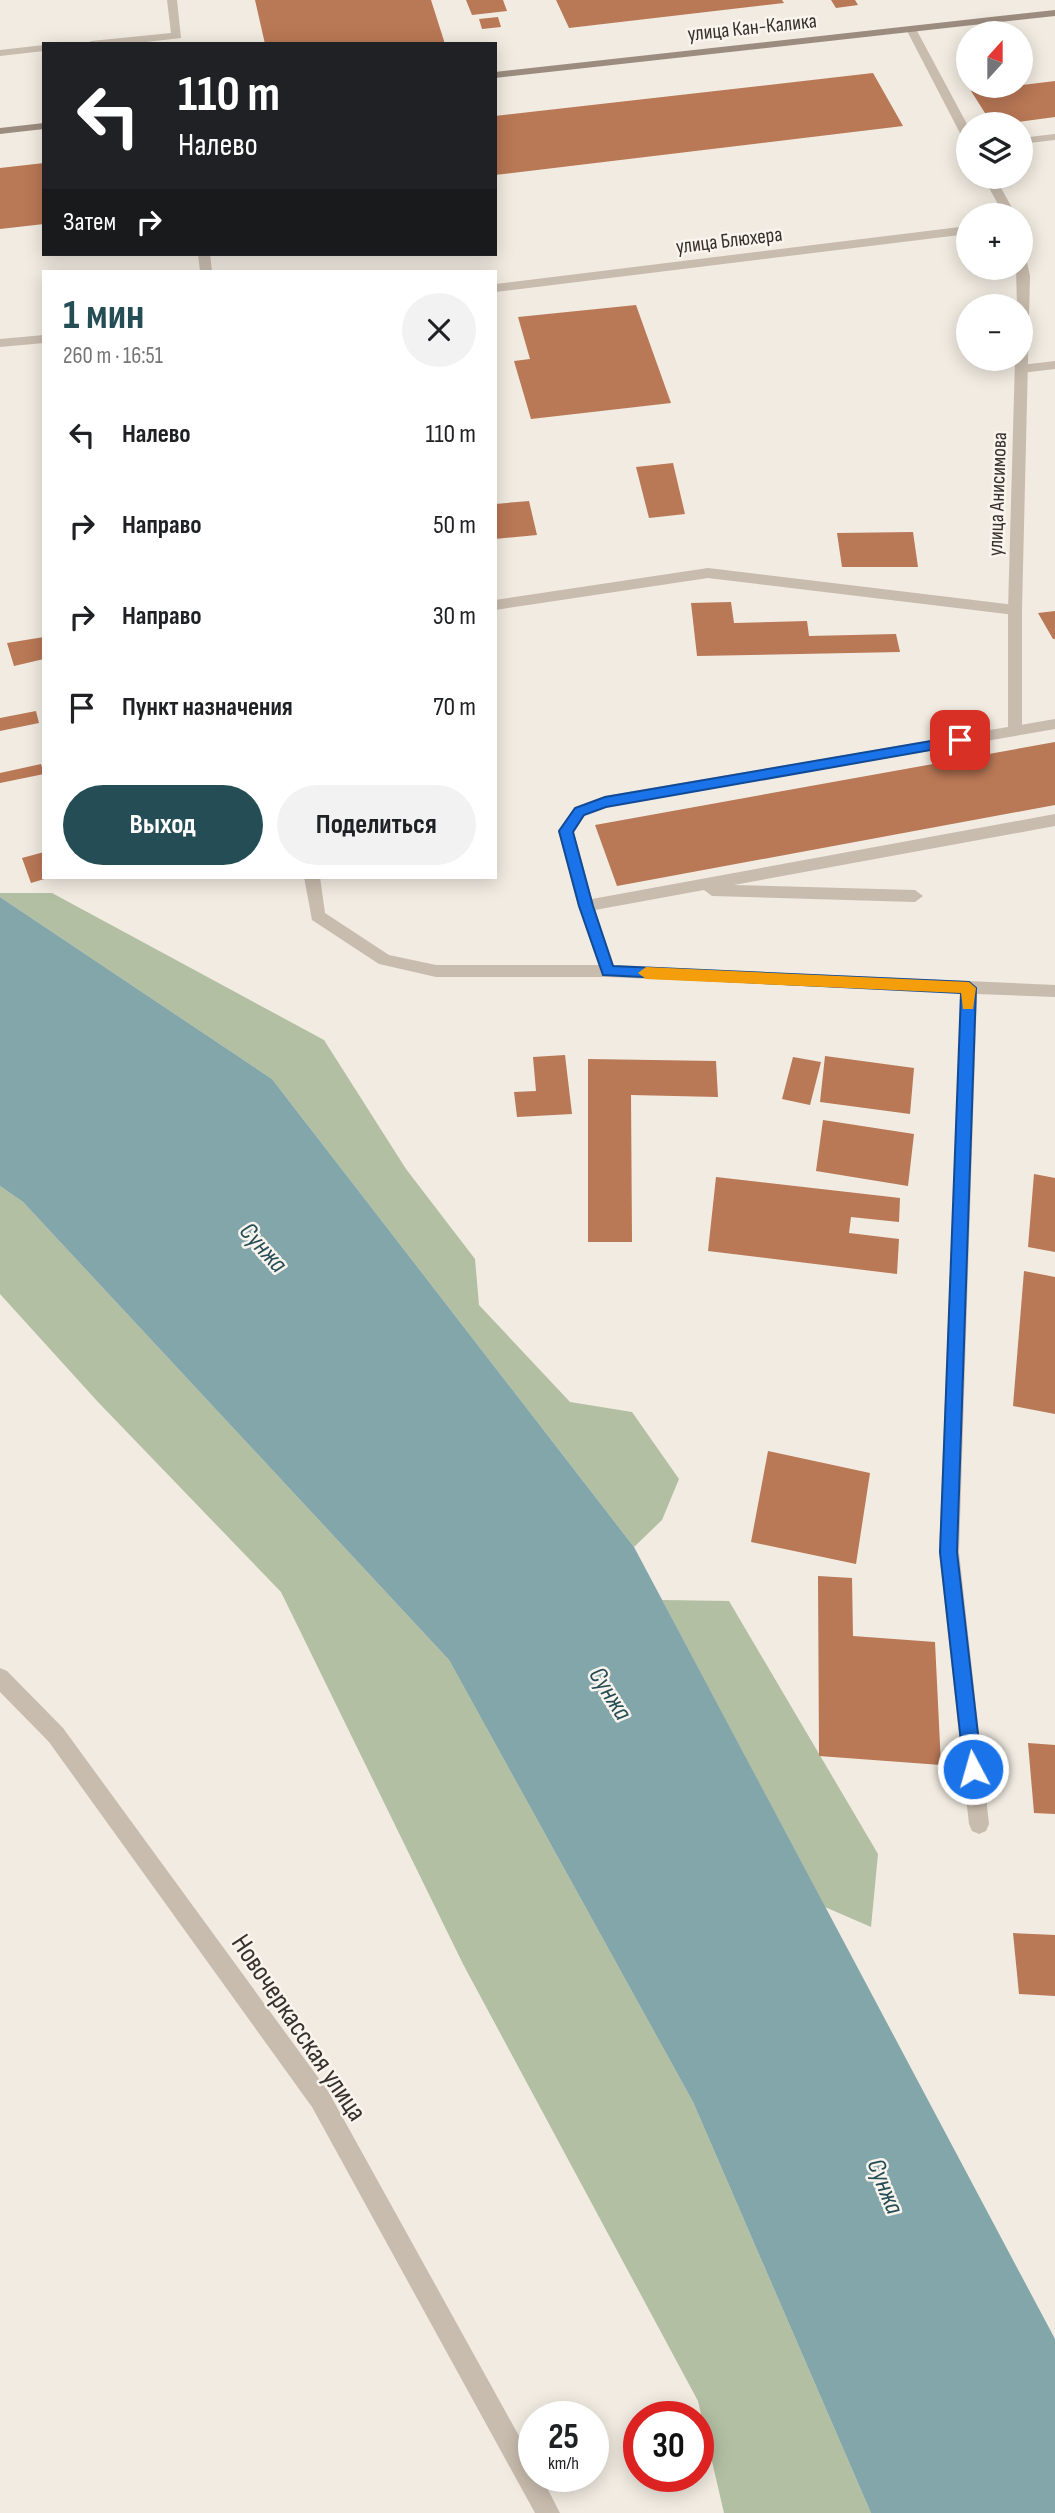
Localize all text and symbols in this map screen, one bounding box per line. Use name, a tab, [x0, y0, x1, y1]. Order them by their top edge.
street label: улица Кан-Калика	[686, 8, 818, 47]
north arrow	[956, 21, 1032, 98]
map controls	[956, 21, 1033, 371]
text: 110 m	[178, 66, 280, 125]
icon: left	[63, 70, 154, 161]
button: layers	[956, 112, 1033, 189]
text: Налево	[178, 126, 258, 165]
icon: right	[130, 203, 168, 241]
button: +	[956, 203, 1033, 280]
text: Затем	[63, 207, 116, 238]
street label: улица Блюхера	[674, 222, 784, 259]
text: 1 мин	[63, 290, 144, 341]
button: close	[402, 293, 476, 367]
button: −	[956, 294, 1033, 371]
text: 260 m · 16:51	[63, 342, 163, 370]
icon: left	[63, 416, 101, 454]
text: Налево	[122, 419, 191, 450]
text: 110 m	[425, 419, 476, 450]
street label: улица Анисимова	[983, 432, 1012, 556]
icon: right	[63, 507, 101, 545]
text: Направо	[122, 510, 201, 541]
text: 50 m	[433, 510, 476, 541]
icon: right	[63, 598, 101, 636]
text: Направо	[122, 601, 201, 632]
text: 30 m	[433, 601, 476, 632]
icon: arrive	[63, 689, 101, 727]
text: Пункт назначения	[122, 692, 293, 723]
text: 70 m	[433, 692, 476, 723]
pin	[930, 710, 990, 770]
icon: arrive	[941, 721, 979, 759]
button: Выход	[63, 785, 263, 865]
button: Поделиться	[277, 785, 476, 865]
water label: Сунжа	[232, 1216, 294, 1280]
water label: Сунжа	[581, 1661, 638, 1727]
position arrow	[936, 1732, 1010, 1806]
street label: Новочеркасская улица	[224, 1928, 373, 2127]
water label: Сунжа	[860, 2154, 910, 2219]
speed limit sign: 30	[623, 2401, 714, 2492]
text: 25	[548, 2416, 579, 2459]
text: km/h	[548, 2453, 579, 2474]

